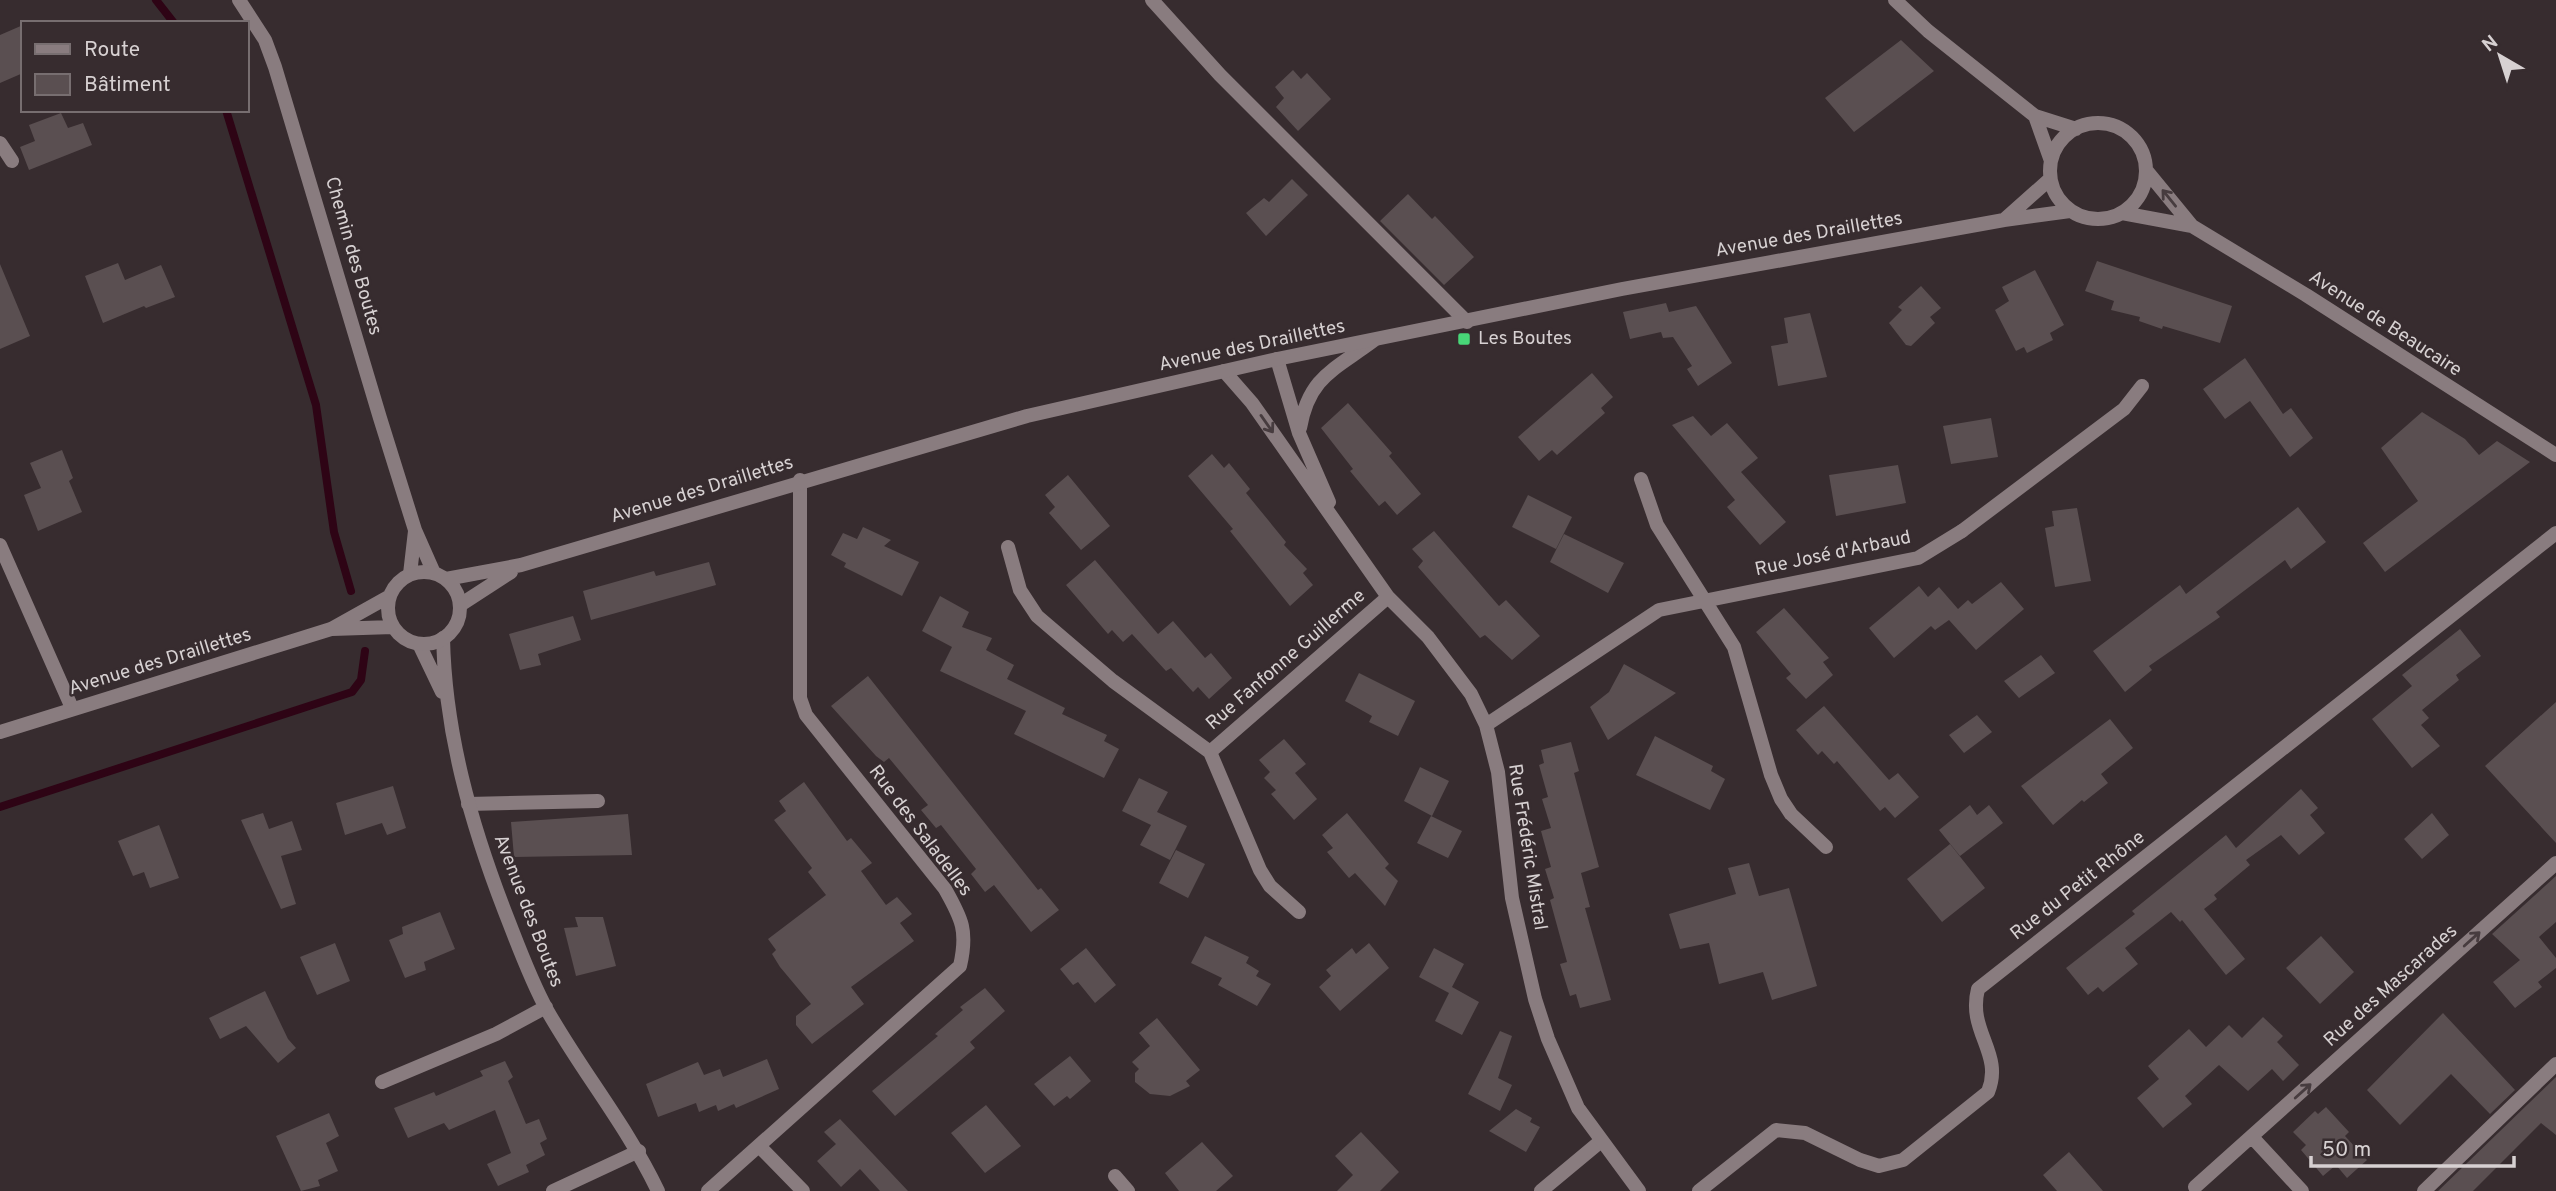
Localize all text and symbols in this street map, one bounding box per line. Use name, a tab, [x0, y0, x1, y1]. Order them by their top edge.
legend	[21, 21, 248, 112]
north arrow	[2465, 21, 2535, 91]
text: N	[2478, 31, 2503, 58]
text: Route	[84, 37, 140, 64]
text: Bâtiment	[84, 72, 171, 99]
street label: Chemin des Boutes	[319, 174, 387, 338]
one-way arrow	[2161, 189, 2177, 207]
street label: Avenue des Draillettes	[1713, 207, 1905, 263]
street label: Avenue de Beaucaire	[2304, 265, 2466, 383]
street label: Avenue des Draillettes	[1157, 315, 1347, 377]
place label: Les Boutes	[1478, 327, 1572, 351]
marker: Les Boutes	[1456, 331, 1472, 347]
one-way arrow	[1260, 414, 1274, 433]
street label: Avenue des Draillettes	[608, 451, 796, 529]
street label: Rue José d'Arbaud	[1753, 526, 1913, 582]
street label: Rue Fanfonne Guillerme	[1201, 584, 1371, 736]
street label: Avenue des Draillettes	[66, 623, 254, 701]
street label: Rue des Saladelles	[863, 761, 977, 901]
street label: Rue Frédéric Mistral	[1502, 762, 1552, 932]
street label: Rue du Petit Rhône	[2006, 826, 2150, 946]
street label: Avenue des Boutes	[488, 831, 568, 991]
street label: Rue des Mascarades	[2319, 920, 2463, 1052]
one-way arrow	[2463, 931, 2481, 947]
one-way arrow	[2293, 1083, 2311, 1099]
scale bar	[2311, 1124, 2514, 1168]
text: 50 m	[2322, 1137, 2371, 1164]

